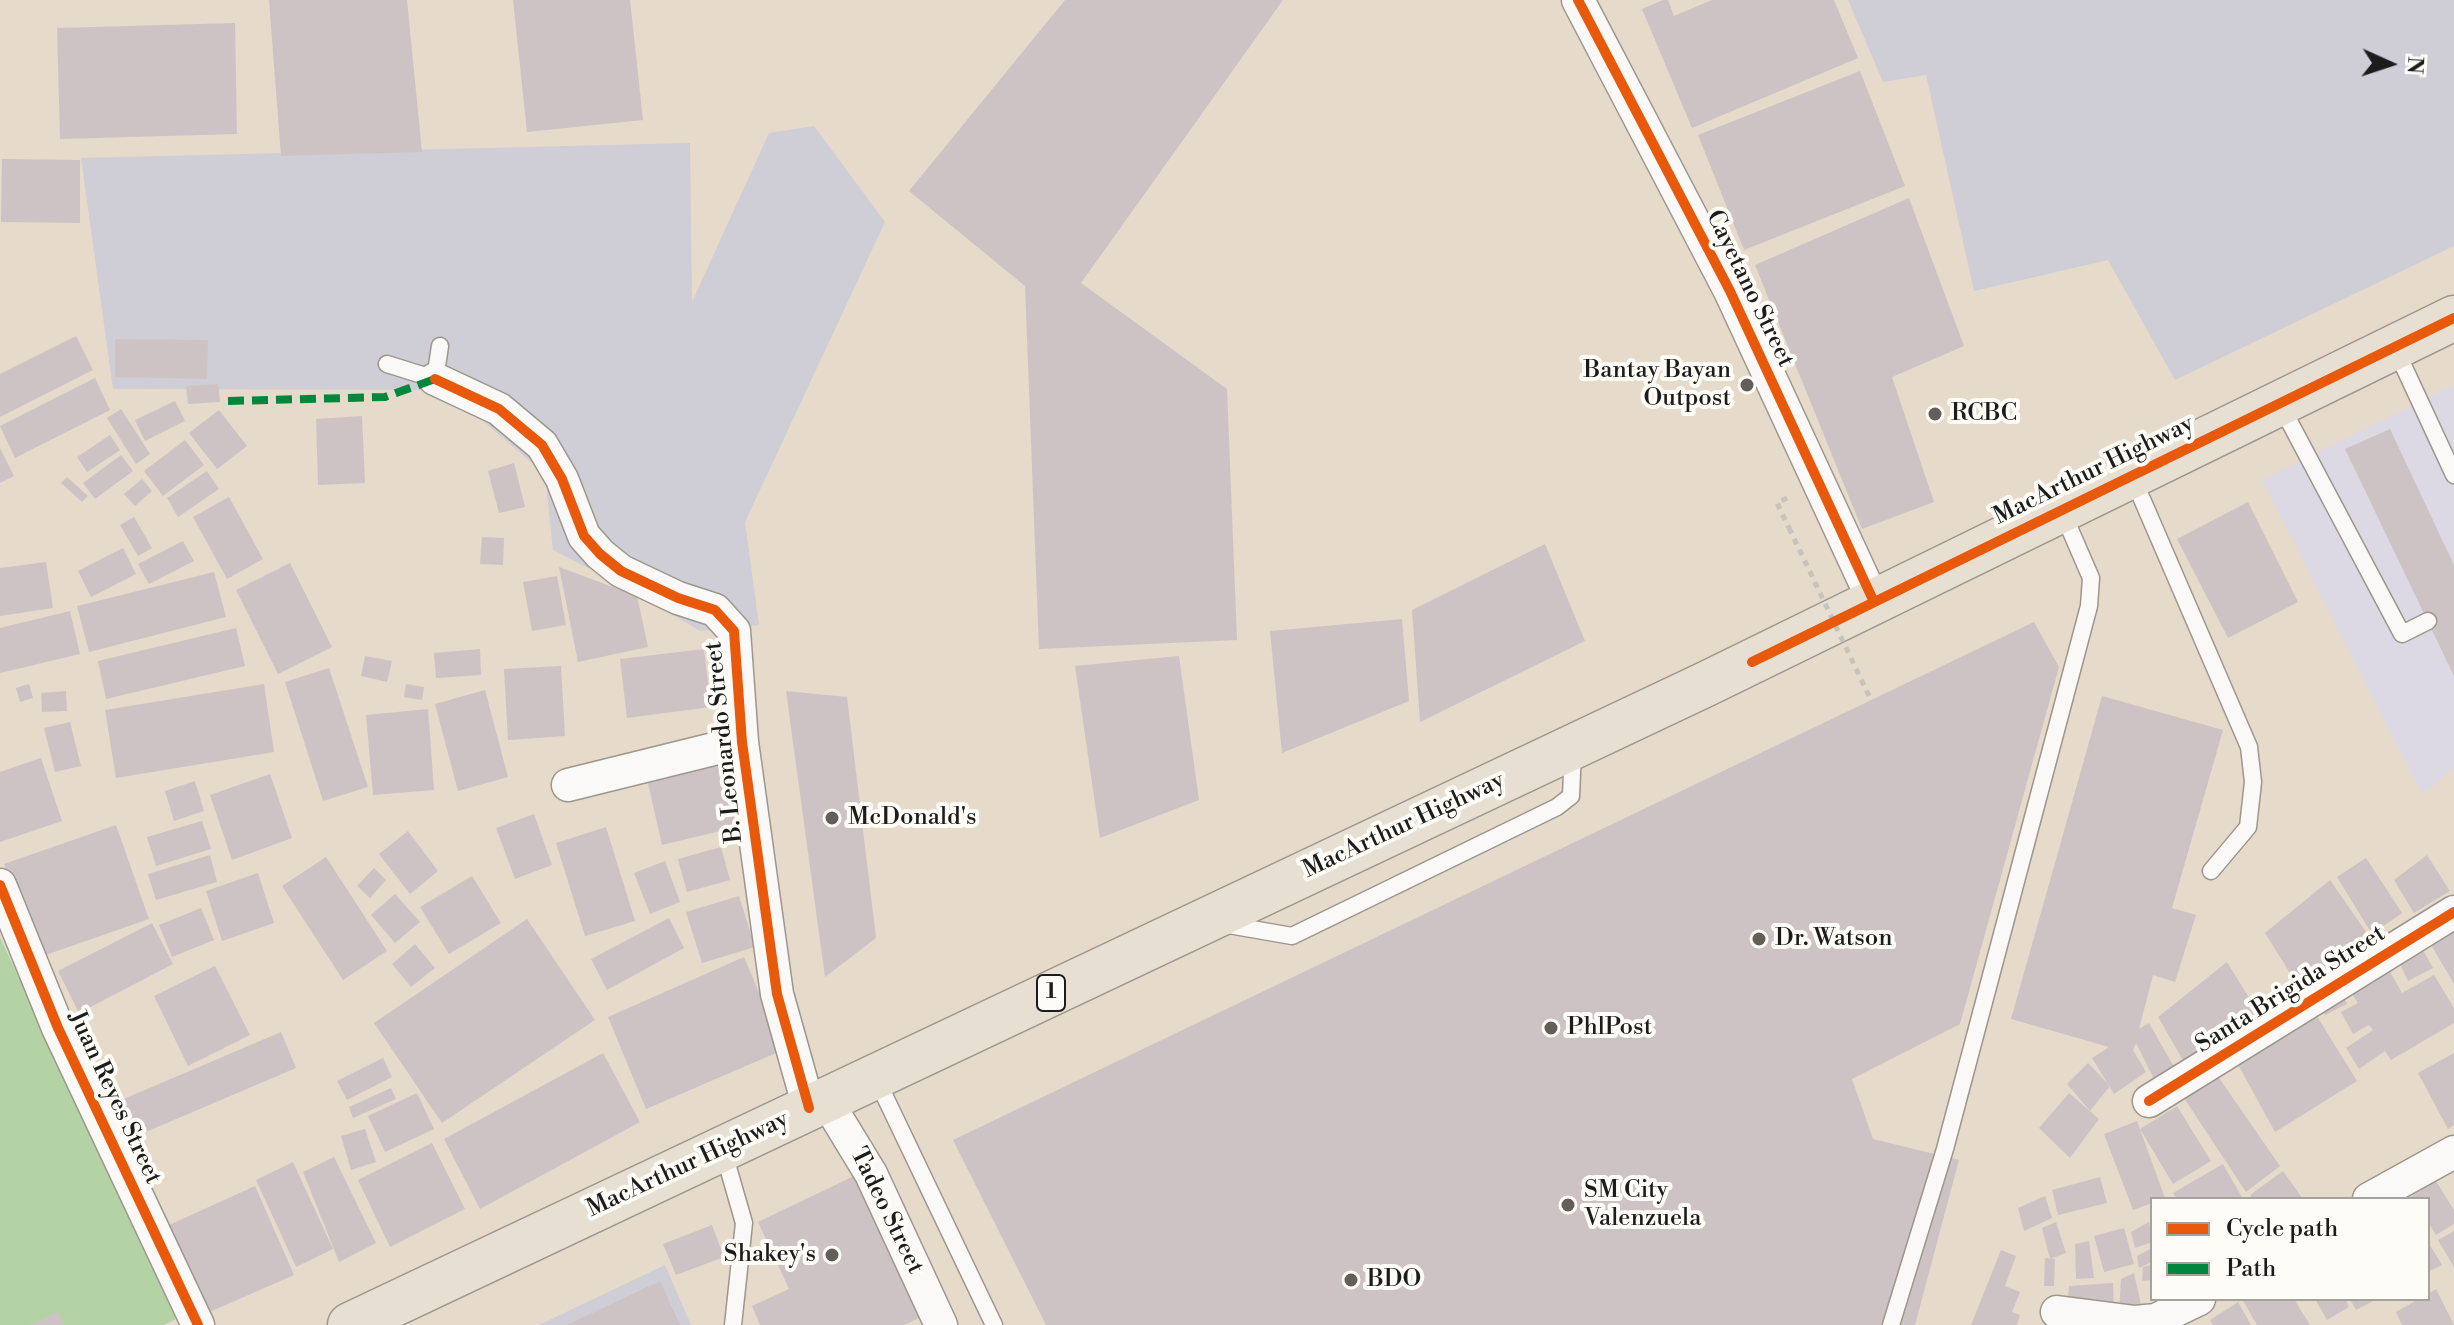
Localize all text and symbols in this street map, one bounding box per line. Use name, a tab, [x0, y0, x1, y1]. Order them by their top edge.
north arrow	[2350, 24, 2430, 104]
text: N	[2401, 56, 2428, 75]
street label: Cayetano Street	[1699, 206, 1799, 372]
place label: Bantay Bayan Outpost	[1583, 357, 1731, 413]
marker: Bantay Bayan Outpost	[1738, 376, 1756, 394]
place label: RCBC	[1951, 400, 2017, 428]
marker: RCBC	[1926, 405, 1944, 423]
street label: MacArthur Highway	[1989, 410, 2199, 532]
street label: B. Leonardo Street	[700, 640, 750, 844]
street label: MacArthur Highway	[1299, 767, 1509, 885]
place label: McDonald's	[848, 804, 977, 832]
marker: McDonald's	[823, 809, 841, 827]
street label: Santa Brigida Street	[2191, 920, 2391, 1060]
place label: Dr. Watson	[1775, 925, 1893, 953]
marker: Dr. Watson	[1750, 930, 1768, 948]
road number: 1	[1037, 975, 1065, 1011]
street label: Juan Reyes Street	[61, 1007, 167, 1189]
place label: PhlPost	[1567, 1014, 1652, 1042]
marker: PhlPost	[1542, 1019, 1560, 1037]
street label: MacArthur Highway	[583, 1106, 793, 1224]
street label: Tadeo Street	[843, 1143, 929, 1279]
place label: SM City Valenzuela	[1584, 1177, 1701, 1233]
marker: SM City Valenzuela	[1559, 1196, 1577, 1214]
legend	[2150, 1197, 2430, 1301]
text: Cycle path	[2226, 1214, 2338, 1244]
place label: Shakey's	[724, 1241, 816, 1269]
marker: Shakey's	[823, 1246, 841, 1264]
text: Path	[2226, 1254, 2276, 1284]
place label: BDO	[1367, 1266, 1421, 1294]
marker: BDO	[1342, 1271, 1360, 1289]

